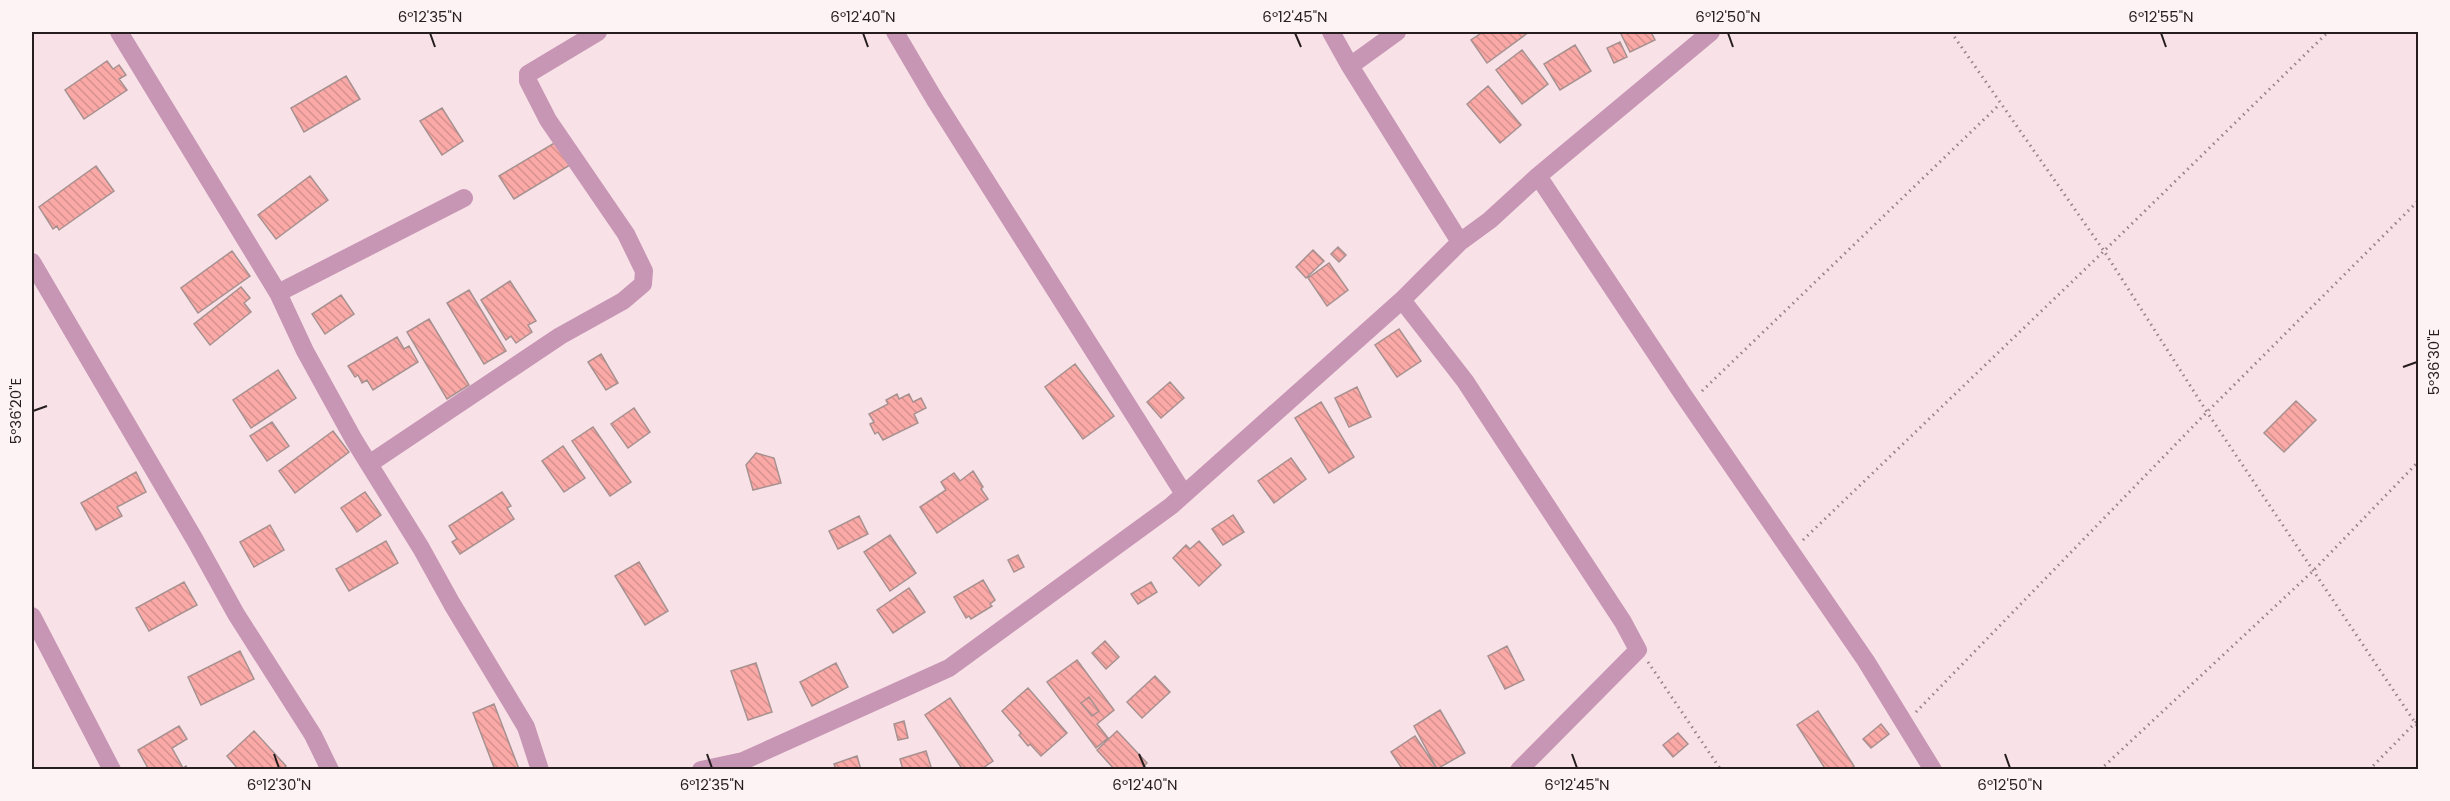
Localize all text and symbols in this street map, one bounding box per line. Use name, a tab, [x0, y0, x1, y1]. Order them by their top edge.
text: 6°12'35"N	[398, 6, 462, 27]
text: 6°12'40"N	[830, 6, 896, 27]
text: 6°12'45"N	[1262, 6, 1328, 27]
text: 6°12'50"N	[1695, 6, 1761, 27]
text: 6°12'55"N	[2128, 6, 2194, 27]
text: 5°36'30"E	[2423, 329, 2444, 395]
text: 5°36'20"E	[5, 378, 26, 444]
text: 6°12'30"N	[247, 774, 311, 795]
text: 6°12'35"N	[680, 774, 744, 795]
text: 6°12'40"N	[1112, 774, 1178, 795]
text: 6°12'45"N	[1544, 774, 1610, 795]
text: 6°12'50"N	[1977, 774, 2043, 795]

